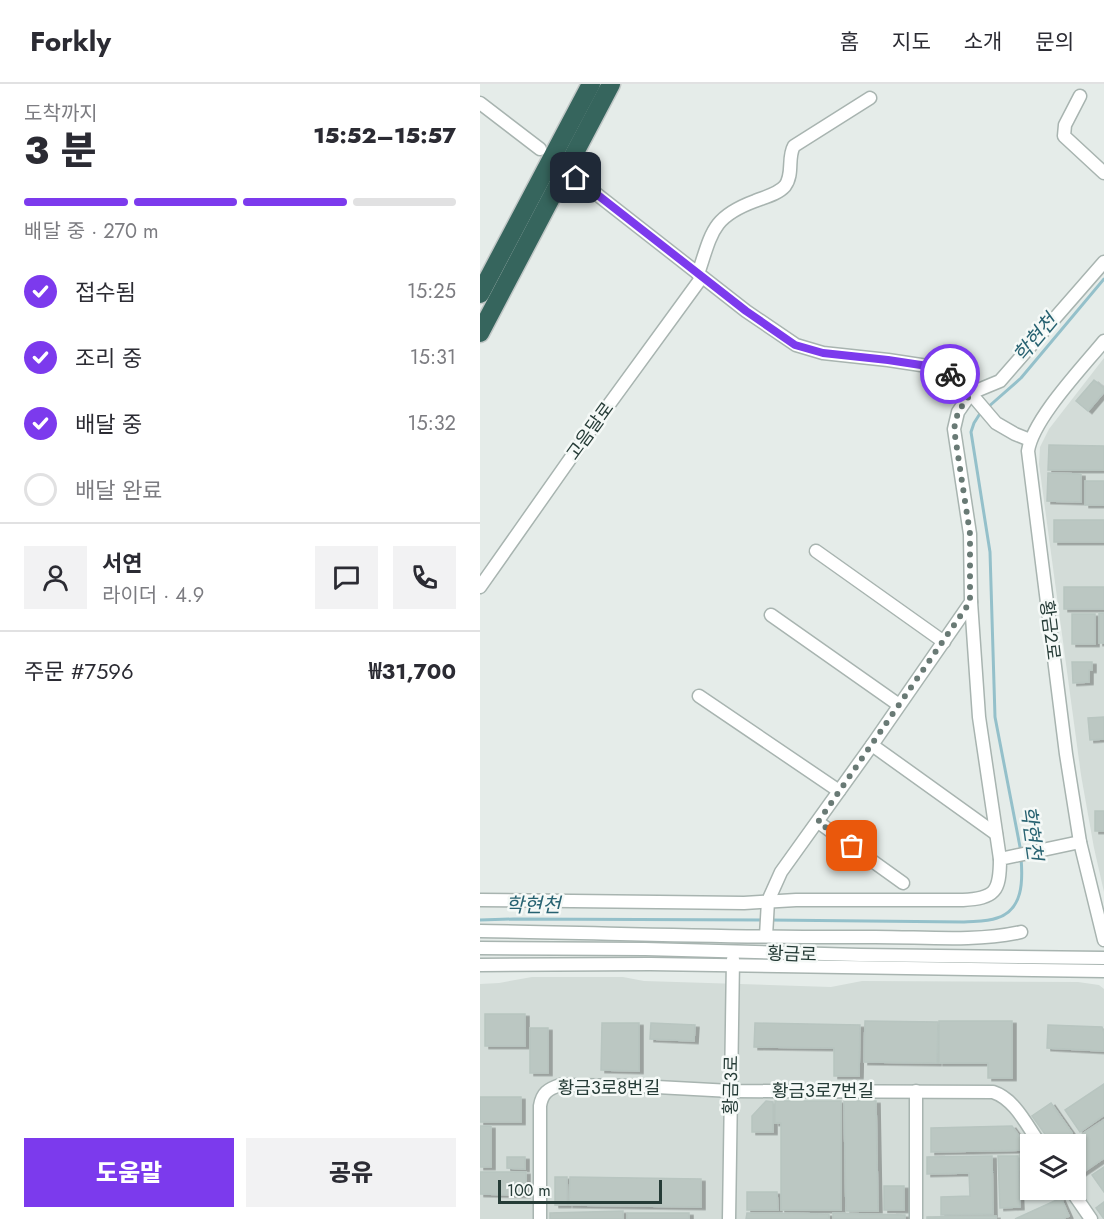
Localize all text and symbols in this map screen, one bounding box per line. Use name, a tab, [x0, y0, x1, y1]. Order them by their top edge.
text: Forkly	[30, 21, 111, 62]
text: 홈	[840, 27, 859, 57]
text: 지도	[892, 27, 931, 57]
text: 소개	[964, 27, 1002, 57]
text: 문의	[1035, 27, 1074, 57]
text: 도착까지	[24, 99, 98, 128]
text: 15:52–15:57	[313, 119, 456, 151]
text: 3 분	[24, 122, 97, 179]
pin	[550, 152, 601, 203]
icon: home	[559, 161, 592, 194]
text: 배달 중 · 270 m	[24, 217, 159, 246]
icon: check	[24, 275, 57, 308]
text: 접수됨	[75, 276, 136, 308]
text: 15:25	[407, 277, 456, 306]
water label: 학현천	[1007, 306, 1066, 369]
icon: check	[24, 341, 57, 374]
text: 조리 중	[75, 342, 142, 374]
text: 15:31	[410, 343, 456, 372]
courier	[920, 344, 980, 404]
icon: bike	[934, 358, 967, 391]
street label: 고음달로	[560, 397, 620, 465]
icon: check	[24, 407, 57, 440]
text: 배달 중	[75, 408, 142, 440]
text: 15:32	[407, 409, 456, 438]
text: 배달 완료	[75, 474, 163, 506]
button: person	[24, 546, 87, 609]
button: chat	[315, 546, 378, 609]
button: phone	[393, 546, 456, 609]
text: 서연	[102, 547, 142, 579]
text: 라이더 · 4.9	[102, 581, 204, 610]
street label: 황금2로	[1033, 599, 1067, 661]
text: 주문 #7596	[24, 655, 134, 687]
text: ₩31,700	[369, 655, 456, 687]
water label: 학현천	[1013, 804, 1050, 865]
pin	[826, 820, 877, 871]
icon: bag	[835, 829, 868, 862]
water label: 학현천	[505, 891, 563, 920]
street label: 황금로	[767, 940, 817, 968]
street label: 황금3로	[717, 1055, 745, 1115]
street label: 황금3로8번길	[558, 1075, 660, 1101]
street label: 황금3로7번길	[772, 1078, 874, 1104]
map controls	[1020, 1134, 1086, 1200]
button: layers	[1020, 1134, 1086, 1200]
button: 도움말	[24, 1138, 234, 1207]
button: 공유	[246, 1138, 456, 1207]
scale bar	[498, 1177, 662, 1204]
text: 100 m	[507, 1179, 551, 1202]

